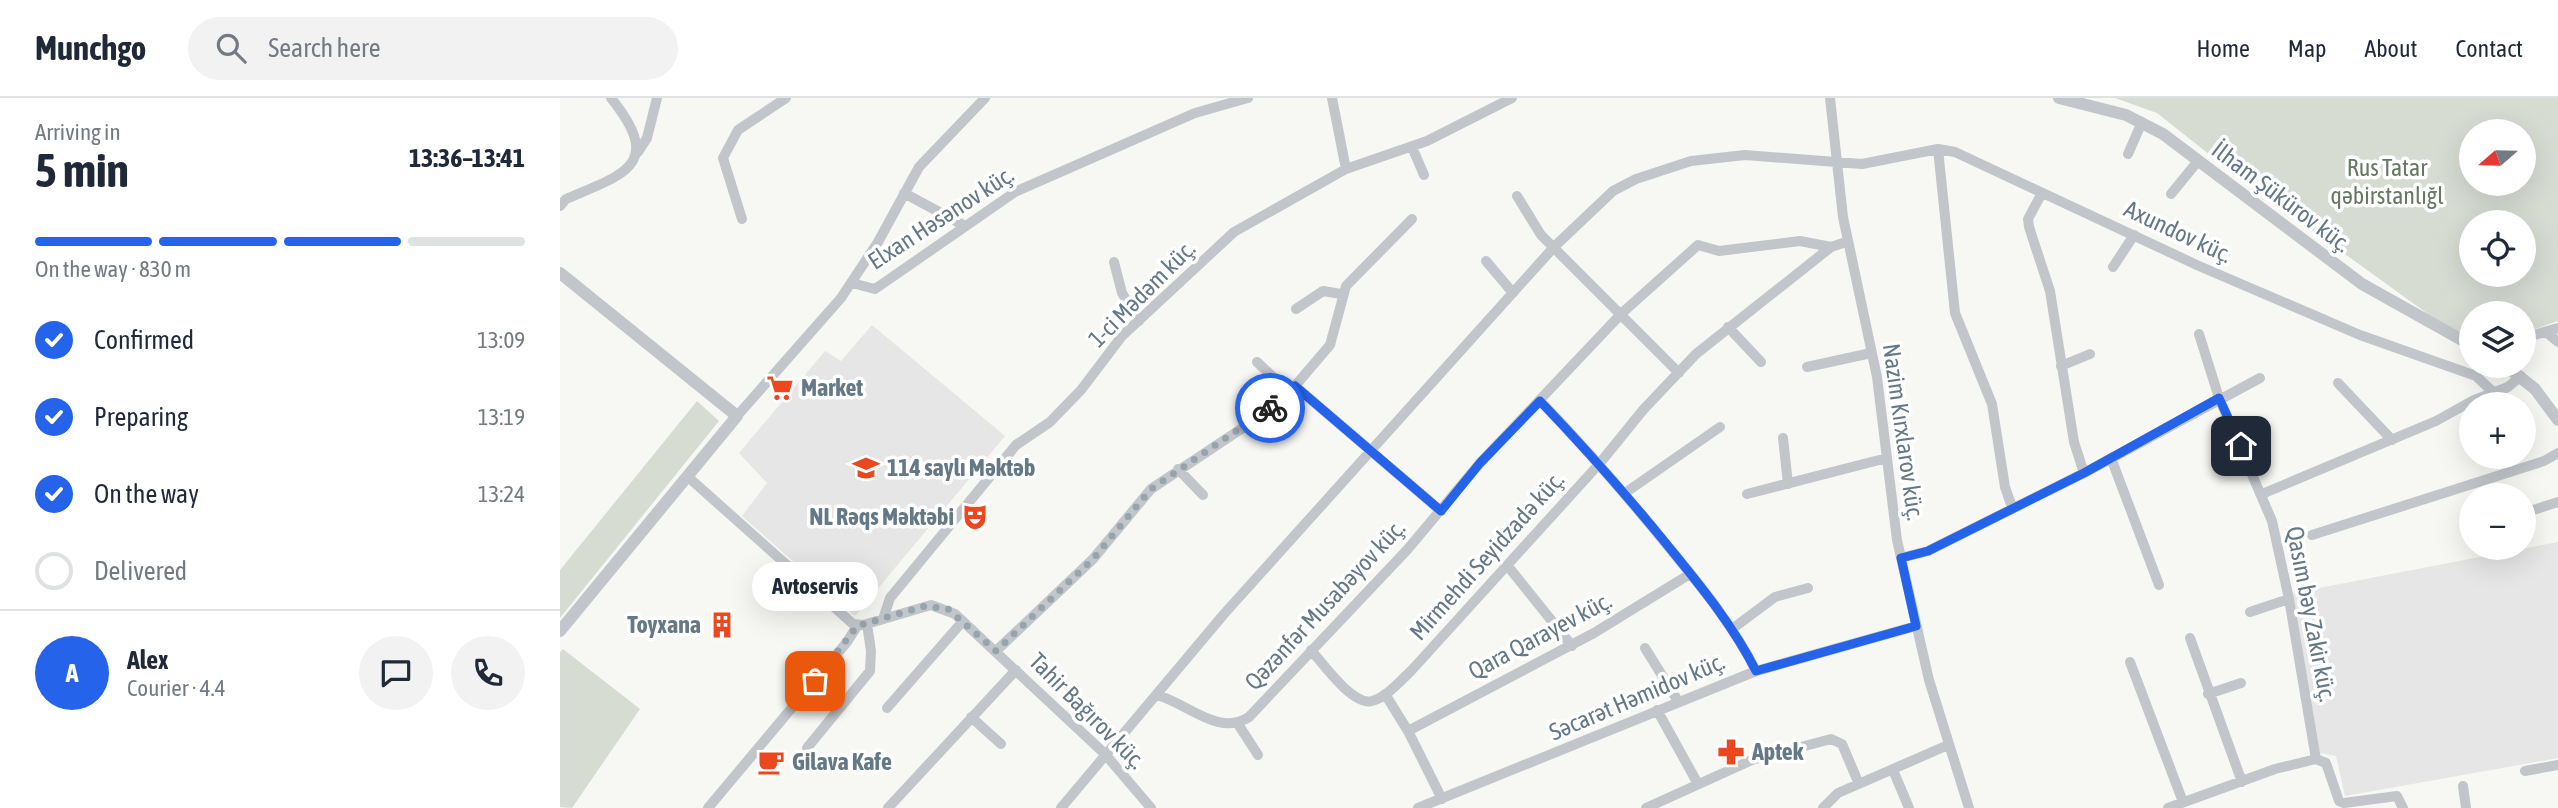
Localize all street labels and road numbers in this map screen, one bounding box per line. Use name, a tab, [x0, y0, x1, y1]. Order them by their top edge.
street label: İlham Şükürov küç.	[2207, 136, 2356, 257]
street label: Elxan Həsənov küç.	[863, 161, 1018, 275]
street label: Axundov küç.	[2120, 195, 2236, 268]
street label: 1-ci Mədəm küç.	[1083, 235, 1200, 352]
street label: Nazim Kırxlarov küç.	[1878, 342, 1929, 522]
street label: Mirmehdi Seyidzadə küç.	[1404, 466, 1569, 645]
street label: Qəzənfər Musabəyov küç.	[1239, 514, 1410, 695]
street label: Qasım bəy Zakir küç.	[2281, 524, 2342, 704]
street label: Qara Qarayev küç.	[1464, 587, 1616, 685]
street label: Tahir Bağırov küç.	[1024, 647, 1151, 774]
street label: Səcarət Həmidov küç.	[1545, 647, 1728, 746]

